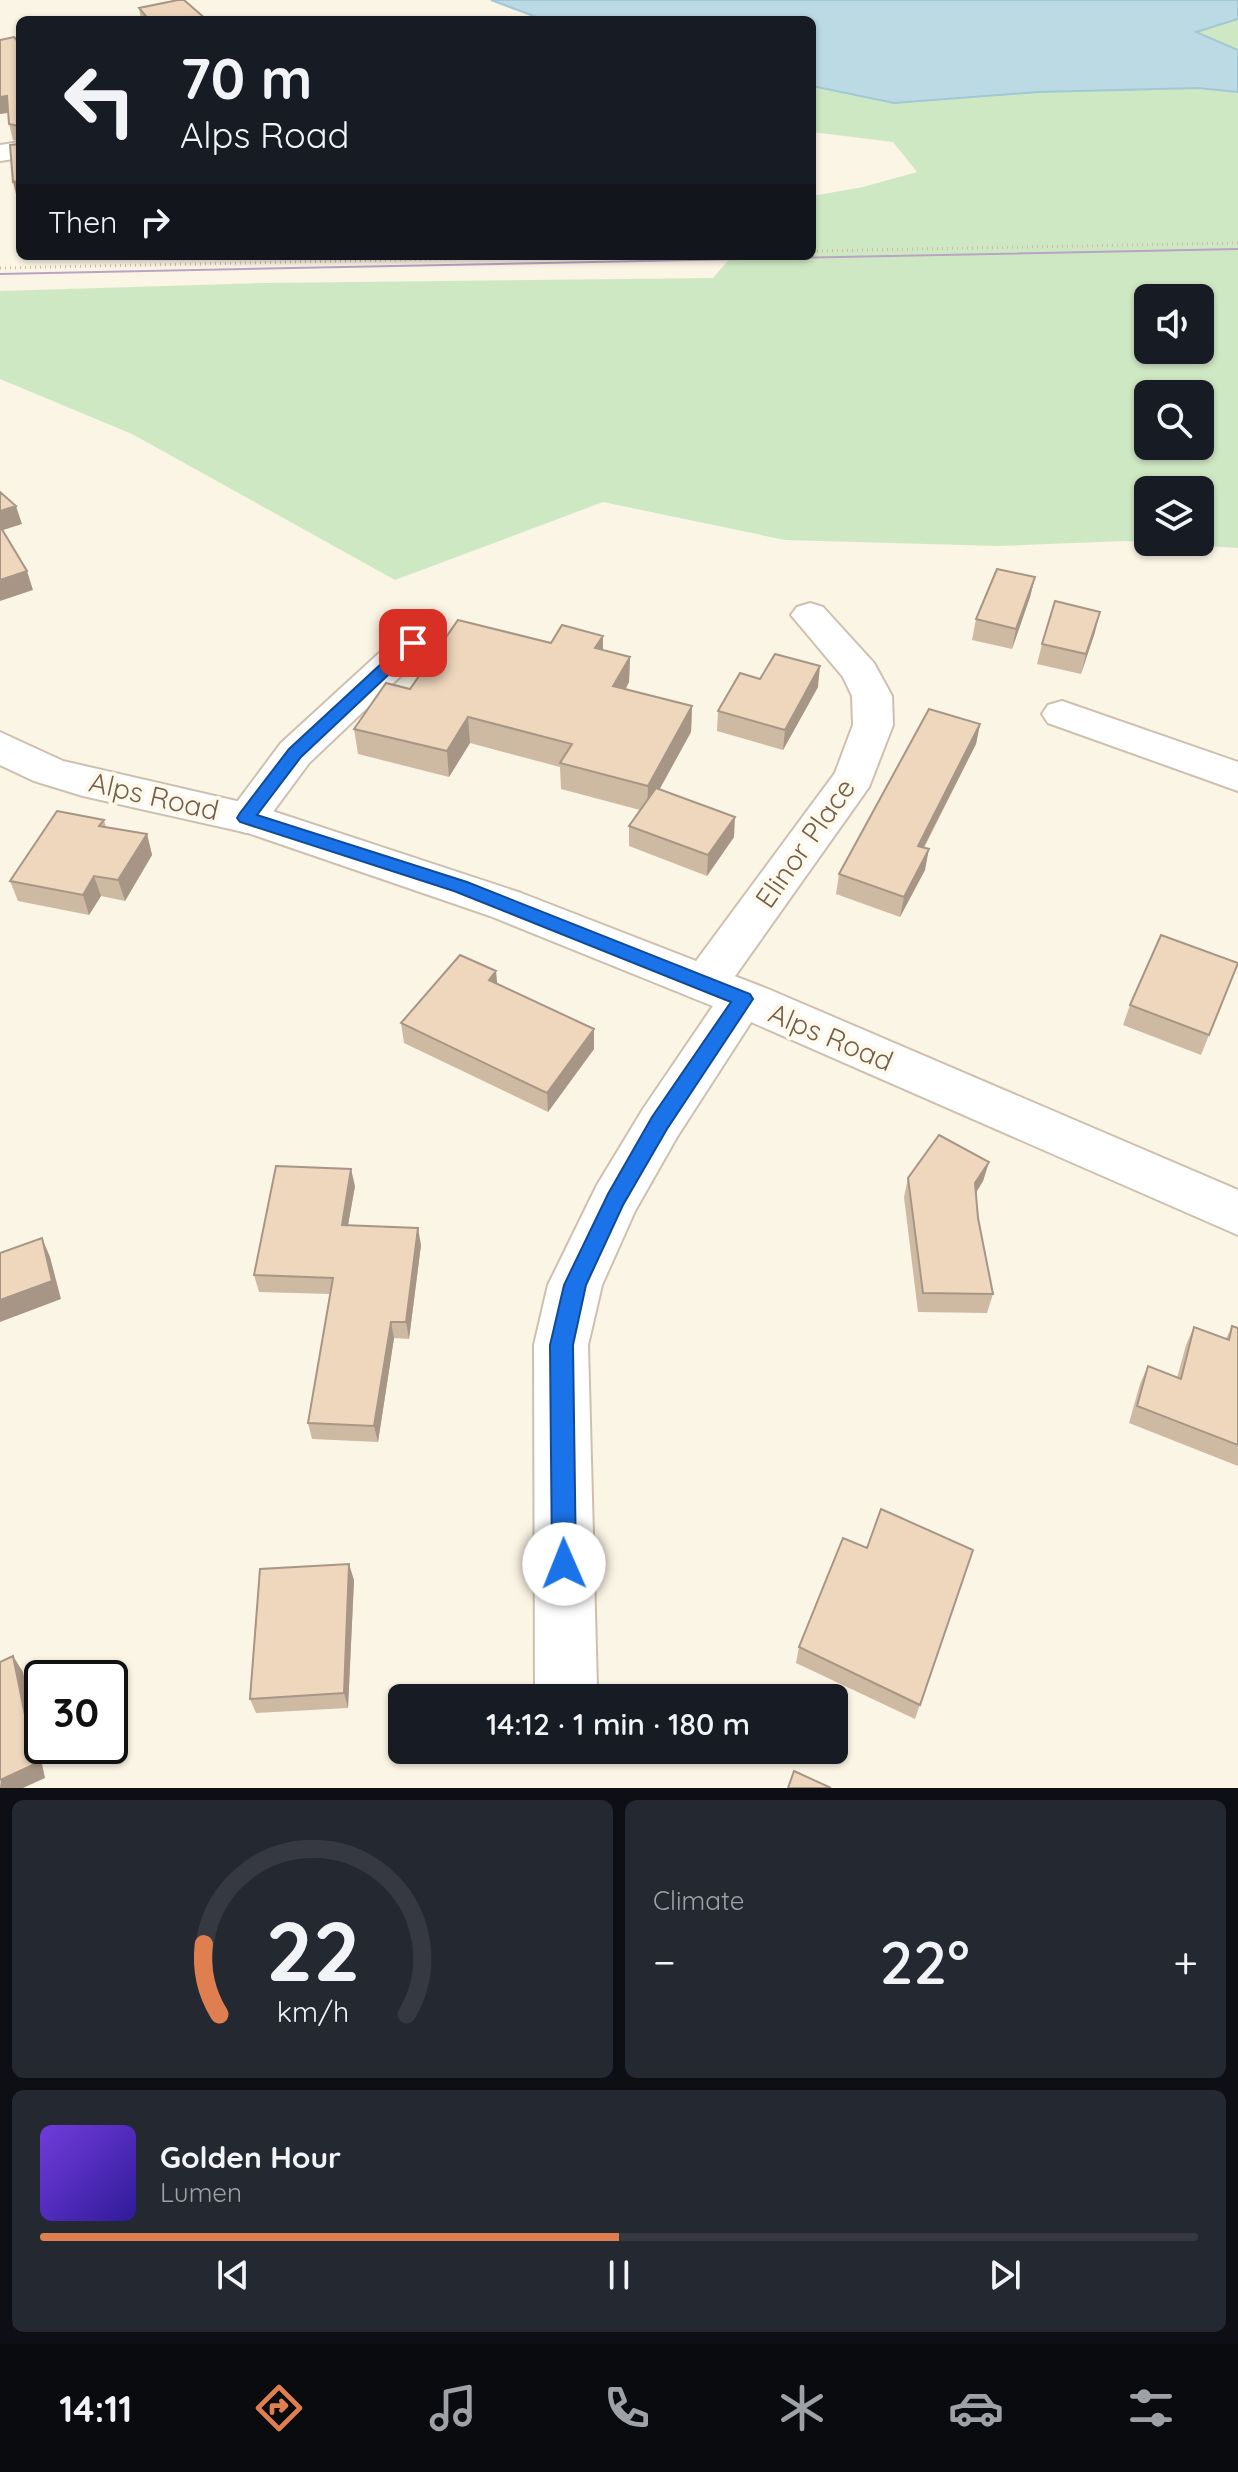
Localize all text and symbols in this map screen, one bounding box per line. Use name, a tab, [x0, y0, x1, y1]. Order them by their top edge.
text: 70 m	[180, 43, 312, 113]
icon: left	[48, 48, 152, 152]
text: Alps Road	[180, 112, 349, 157]
icon: right	[133, 200, 177, 244]
text: Then	[48, 203, 117, 241]
map controls	[1134, 284, 1214, 556]
button: sound	[1134, 284, 1214, 364]
button: search	[1134, 380, 1214, 460]
button: layers	[1134, 476, 1214, 556]
pin	[379, 609, 447, 677]
icon: arrive	[391, 621, 435, 665]
street label: Alps Road	[86, 764, 222, 827]
street label: Elinor Place	[747, 771, 862, 914]
street label: Alps Road	[764, 995, 899, 1078]
position arrow	[522, 1522, 606, 1606]
speed limit sign: 30	[24, 1660, 128, 1764]
text: 14:12 · 1 min · 180 m	[486, 1705, 750, 1743]
text: Climate	[653, 1884, 744, 1917]
text: 22	[265, 1898, 360, 2002]
text: 22°	[880, 1924, 970, 1999]
text: −	[653, 1934, 676, 1989]
text: +	[1173, 1934, 1198, 1989]
text: km/h	[276, 1993, 349, 2029]
text: Golden Hour	[160, 2138, 341, 2176]
text: Lumen	[160, 2176, 242, 2209]
icon: previous	[211, 2253, 255, 2297]
icon: pause	[597, 2253, 641, 2297]
icon: next	[983, 2253, 1027, 2297]
icon: directions	[251, 2380, 307, 2436]
icon: music	[425, 2380, 481, 2436]
icon: phone	[599, 2380, 655, 2436]
icon: climate	[774, 2380, 830, 2436]
icon: car	[948, 2380, 1004, 2436]
icon: filters	[1123, 2380, 1179, 2436]
text: 14:11	[59, 2386, 132, 2431]

